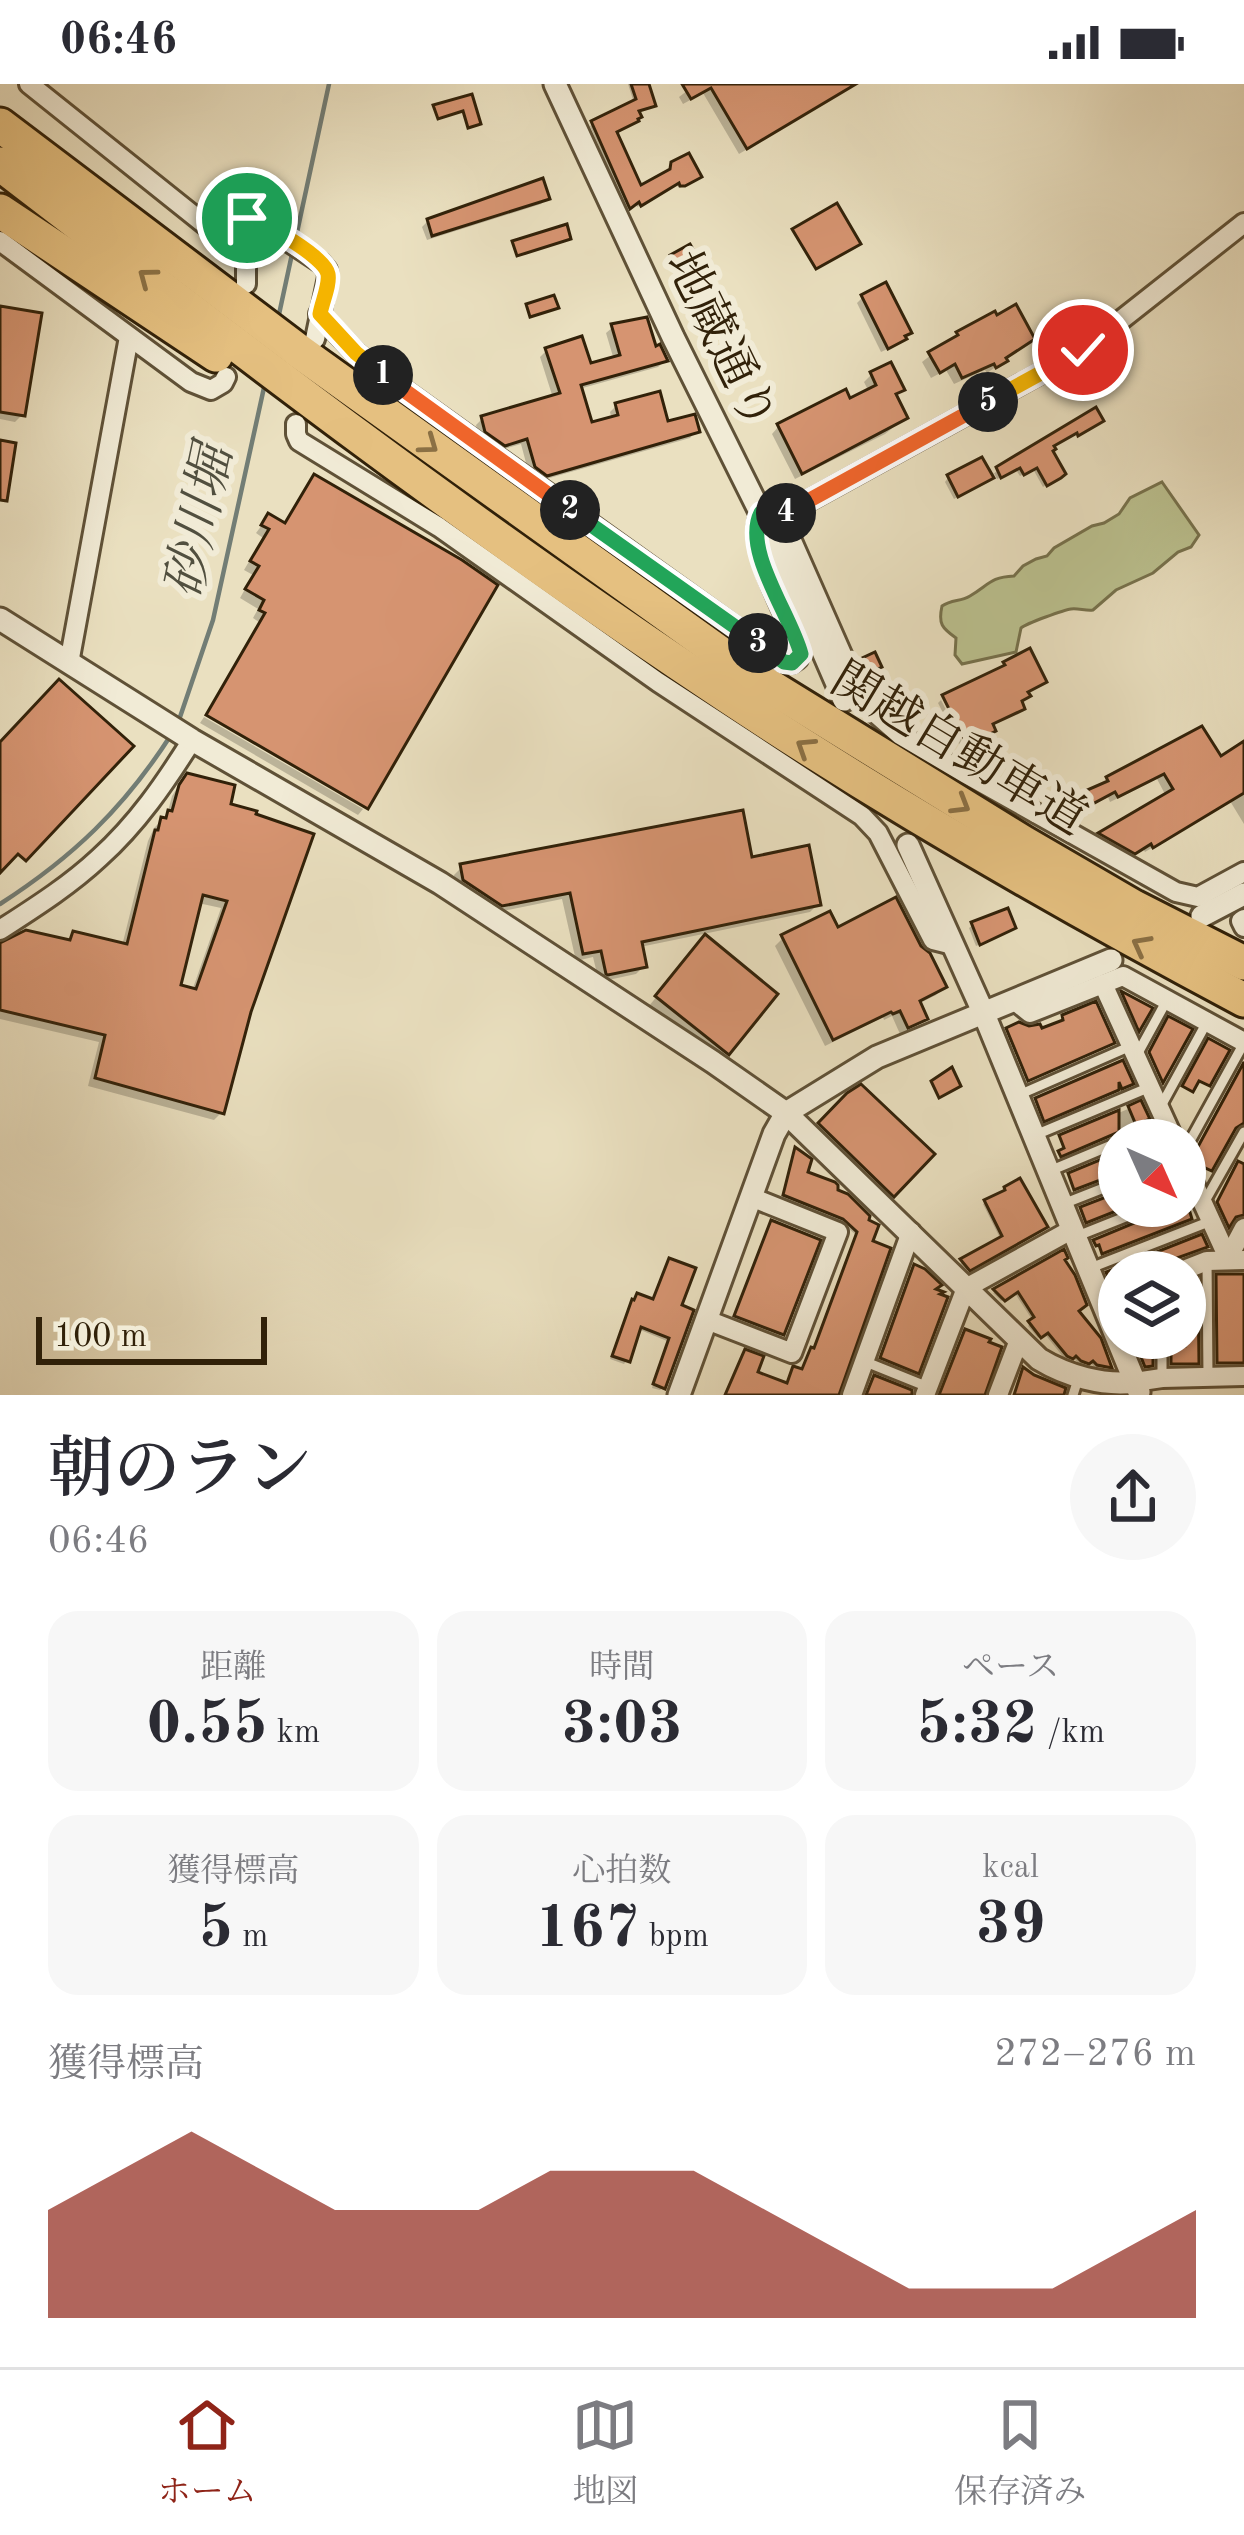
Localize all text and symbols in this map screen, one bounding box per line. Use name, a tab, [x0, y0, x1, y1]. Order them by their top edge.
text: 06:46	[60, 19, 177, 64]
pin	[196, 167, 298, 269]
icon: arrive	[214, 185, 280, 251]
street label: 地蔵通り	[656, 243, 787, 439]
one-way arrow	[139, 270, 161, 291]
pin	[1032, 299, 1134, 401]
icon: check	[1050, 317, 1116, 383]
pin: 1	[353, 345, 413, 405]
text: 1	[373, 358, 393, 391]
pin: 5	[958, 372, 1018, 432]
text: 5	[978, 385, 998, 418]
one-way arrow	[416, 431, 437, 453]
water label: 砂川堀	[157, 434, 244, 603]
pin: 2	[540, 480, 600, 540]
pin: 4	[756, 483, 816, 543]
text: 2	[560, 493, 580, 526]
text: 4	[776, 496, 796, 529]
pin: 3	[728, 613, 788, 673]
text: 3	[748, 626, 768, 659]
street label: 関越自動車道	[822, 652, 1096, 845]
one-way arrow	[797, 739, 819, 761]
one-way arrow	[948, 791, 970, 813]
one-way arrow	[1132, 936, 1153, 959]
north arrow	[1098, 1119, 1206, 1227]
map controls	[1098, 1119, 1206, 1359]
button: layers	[1098, 1251, 1206, 1359]
scale bar	[36, 1311, 267, 1364]
text: 100 m	[54, 1321, 147, 1354]
button: share	[1070, 1434, 1196, 1560]
text: 朝のラン	[48, 1440, 312, 1506]
text: 06:46	[48, 1522, 149, 1561]
text: 距離	[200, 1652, 266, 1685]
text: 時間	[589, 1652, 655, 1685]
text: ペース	[962, 1652, 1059, 1685]
text: 0.55	[146, 1696, 268, 1756]
text: 3:03	[561, 1696, 683, 1756]
text: 5:32	[916, 1696, 1038, 1756]
text: km	[268, 1717, 320, 1750]
text: /km	[1038, 1717, 1105, 1750]
text: kcal	[982, 1852, 1039, 1885]
text: 獲得標高	[167, 1856, 299, 1889]
text: 心拍数	[572, 1856, 671, 1889]
text: 39	[976, 1896, 1045, 1956]
text: 5	[198, 1900, 233, 1960]
text: 167	[535, 1900, 639, 1960]
text: m	[233, 1921, 268, 1954]
text: bpm	[639, 1921, 709, 1954]
text: 272–276 m	[994, 2035, 1196, 2074]
text: 獲得標高	[48, 2046, 204, 2085]
tab: ホーム	[158, 2392, 257, 2514]
tab: 地図	[572, 2392, 638, 2514]
tab: 保存済み	[954, 2392, 1086, 2514]

